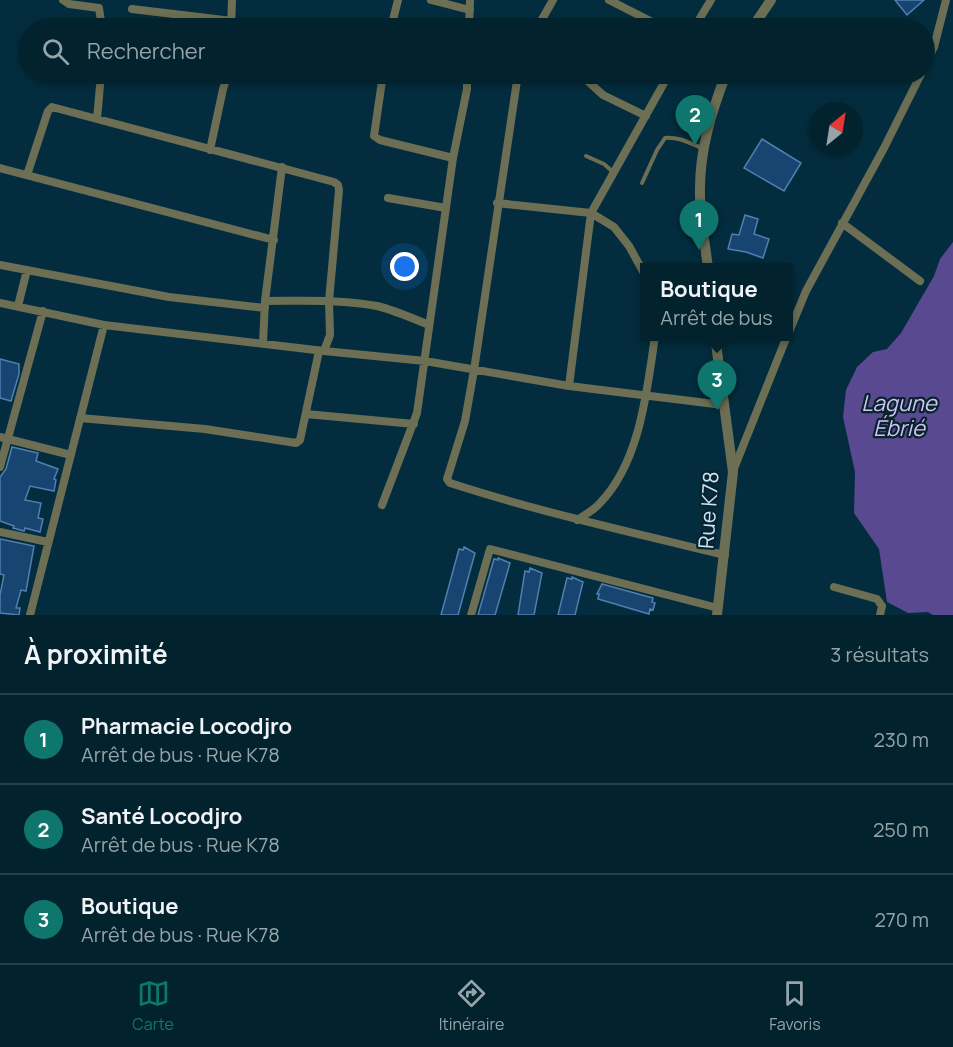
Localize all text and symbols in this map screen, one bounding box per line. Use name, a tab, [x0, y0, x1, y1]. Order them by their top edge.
search box	[18, 18, 935, 84]
icon: search	[39, 35, 72, 68]
text: Rechercher	[87, 36, 206, 66]
pin: 2	[676, 96, 714, 145]
north arrow	[809, 102, 863, 156]
pin: 1	[680, 200, 718, 250]
your location	[390, 252, 419, 281]
popup	[640, 263, 793, 341]
text: Boutique	[660, 274, 758, 304]
text: Arrêt de bus	[660, 304, 773, 331]
pin: 3	[698, 360, 736, 410]
water label: Lagune Ébrié	[861, 388, 938, 443]
street label: Rue K78	[691, 470, 725, 550]
text: À proximité	[24, 636, 168, 672]
text: 3 résultats	[830, 641, 929, 668]
text: Pharmacie Locodjro	[81, 711, 292, 741]
text: 1	[39, 726, 48, 753]
text: 230 m	[873, 726, 929, 753]
text: Arrêt de bus · Rue K78	[81, 741, 280, 768]
text: Santé Locodjro	[81, 801, 242, 831]
text: 2	[38, 816, 49, 843]
text: 250 m	[873, 816, 929, 843]
text: Arrêt de bus · Rue K78	[81, 831, 280, 858]
text: Boutique	[81, 891, 179, 921]
text: 3	[38, 906, 49, 933]
text: 270 m	[874, 906, 929, 933]
text: Arrêt de bus · Rue K78	[81, 921, 280, 948]
tab: Carte	[132, 977, 174, 1035]
tab: Itinéraire	[439, 977, 504, 1035]
tab: Favoris	[769, 977, 821, 1035]

